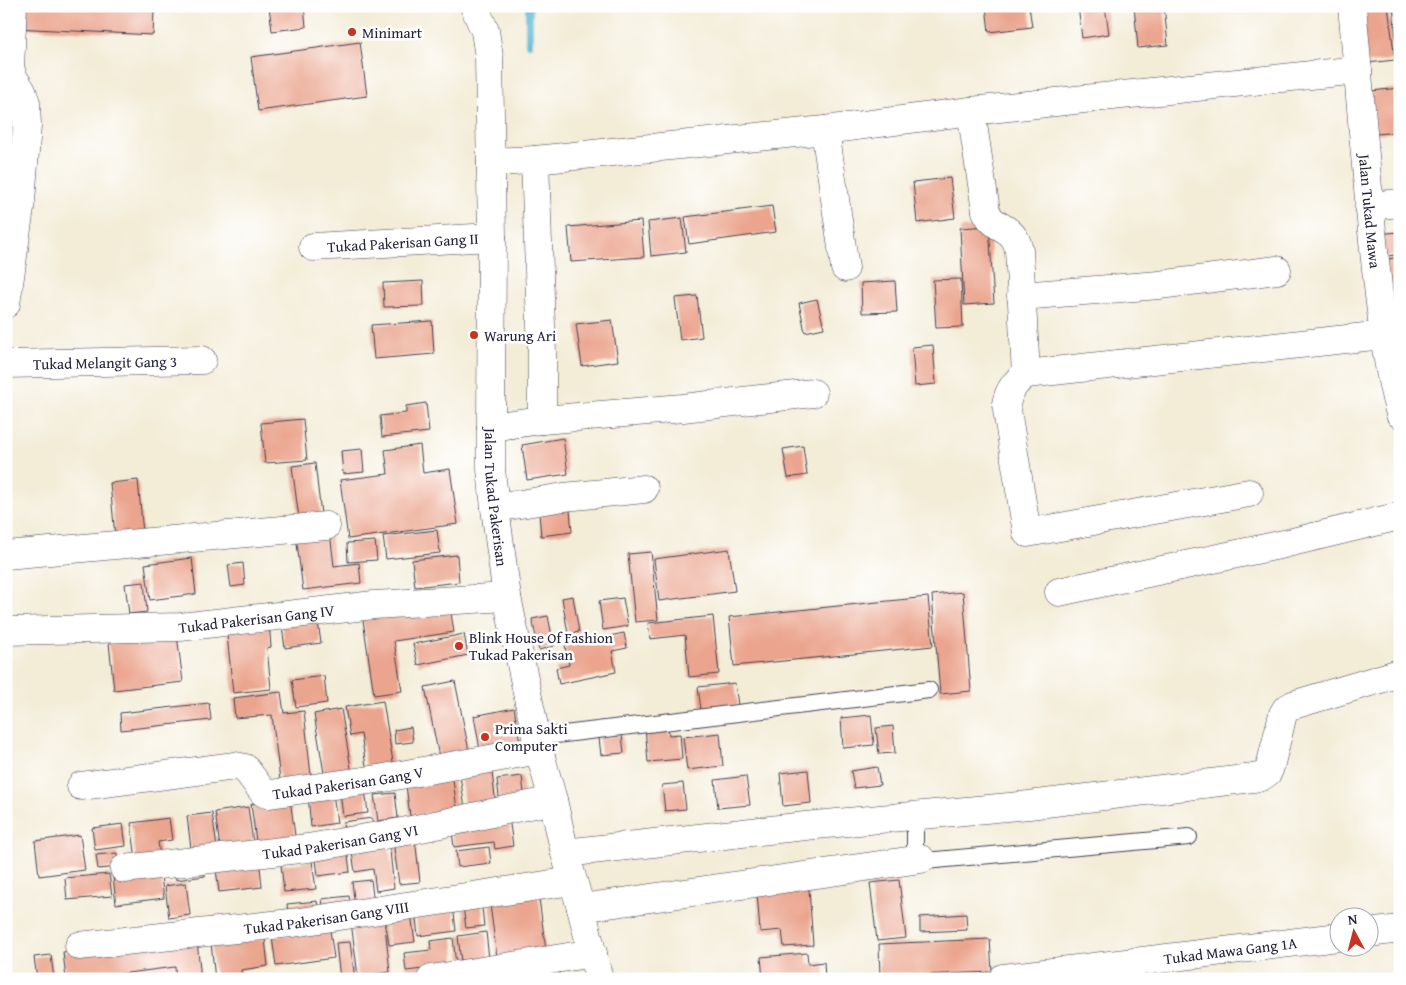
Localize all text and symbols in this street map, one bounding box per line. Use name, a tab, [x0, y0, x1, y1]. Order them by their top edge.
place label: Minimart	[362, 22, 423, 43]
marker: Minimart	[346, 26, 358, 38]
street label: Jalan Tukad Mawa	[1354, 151, 1386, 269]
street label: Tukad Pakerisan Gang II	[327, 227, 479, 257]
place label: Warung Ari	[484, 325, 556, 346]
marker: Warung Ari	[468, 329, 480, 341]
street label: Tukad Melangit Gang 3	[33, 350, 177, 374]
street label: Jalan Tukad Pakerisan	[481, 426, 513, 568]
street label: Tukad Pakerisan Gang IV	[177, 599, 336, 638]
place label: Blink House Of Fashion Tukad Pakerisan	[469, 627, 614, 665]
marker: Blink House Of Fashion Tukad Pakerisan	[453, 640, 465, 652]
place label: Prima Sakti Computer	[495, 718, 568, 756]
marker: Prima Sakti Computer	[479, 731, 491, 743]
street label: Tukad Pakerisan Gang V	[271, 761, 425, 804]
street label: Tukad Pakerisan Gang VI	[261, 818, 420, 864]
street label: Tukad Pakerisan Gang VIII	[243, 895, 410, 939]
north arrow	[1328, 908, 1378, 958]
text: N	[1347, 909, 1359, 930]
street label: Tukad Mawa Gang 1A	[1162, 932, 1298, 969]

